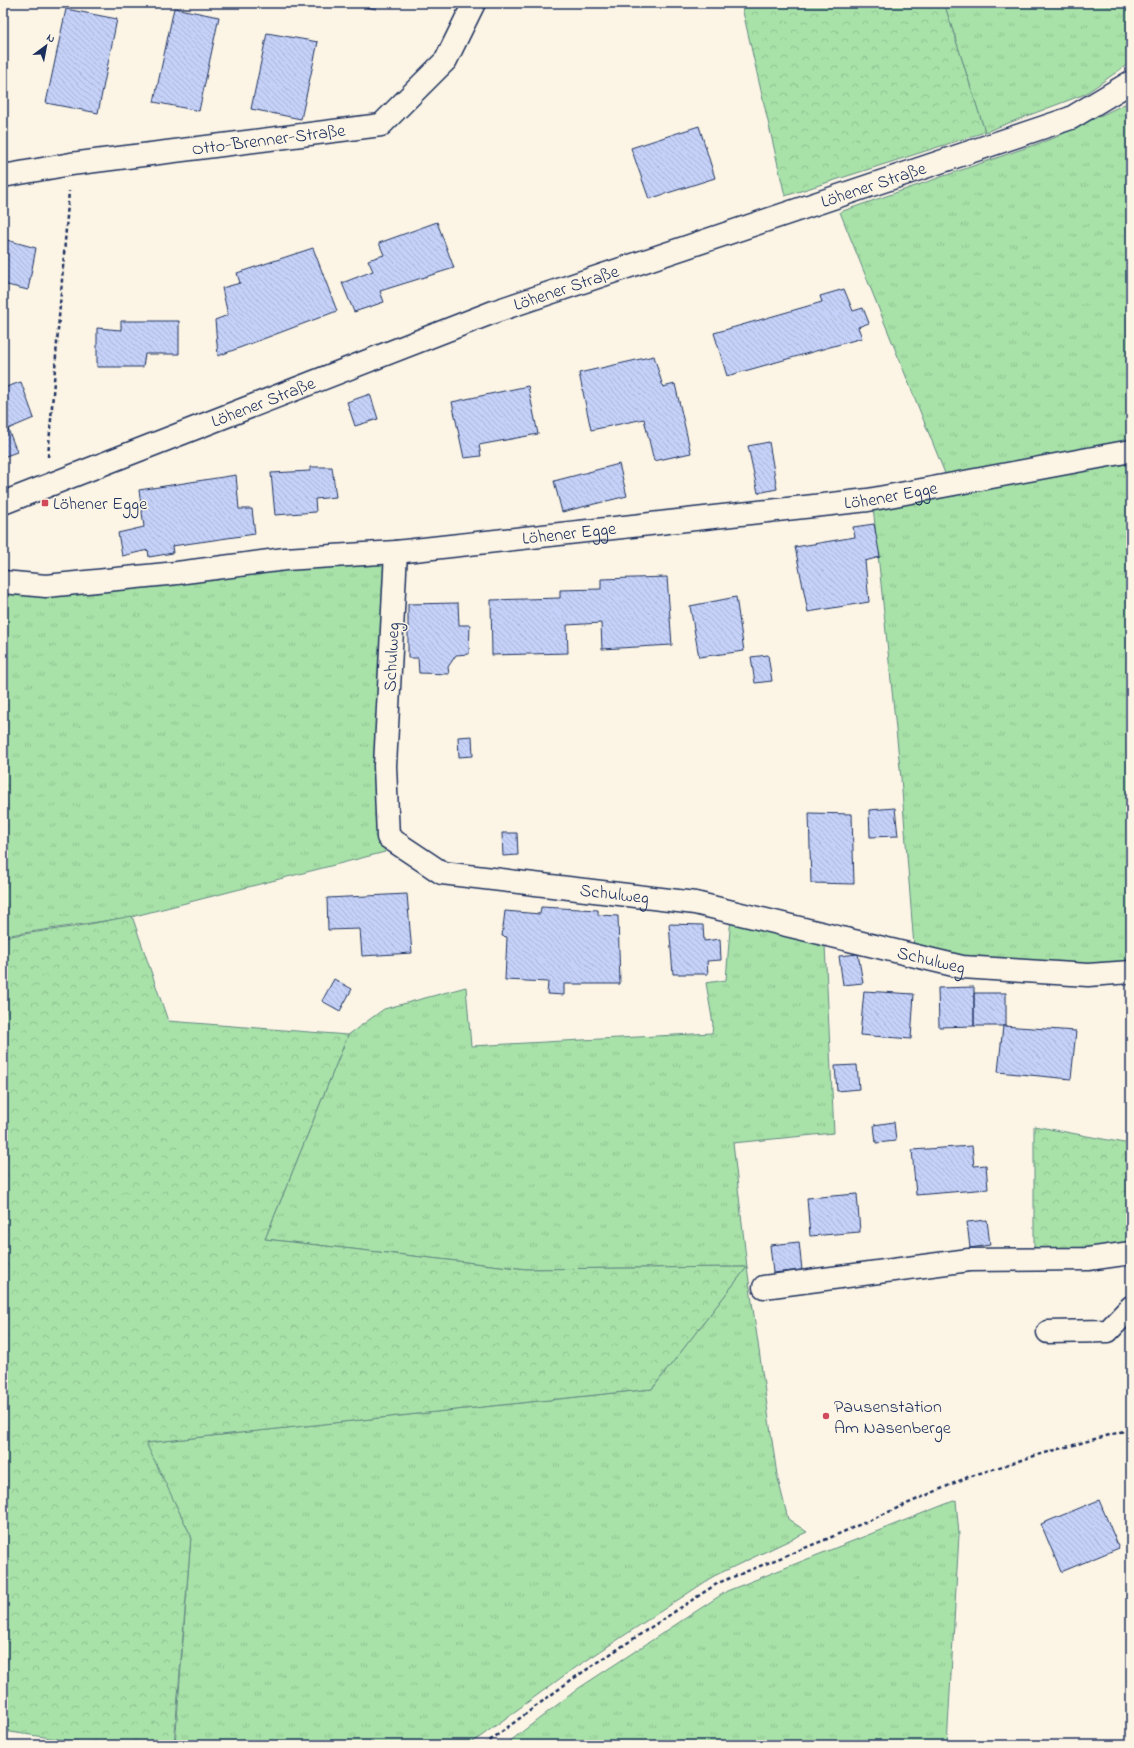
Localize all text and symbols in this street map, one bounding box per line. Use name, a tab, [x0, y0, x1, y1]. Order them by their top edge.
north arrow	[26, 26, 66, 66]
text: N	[43, 30, 58, 47]
street label: Otto-Brenner-Straße	[190, 118, 348, 164]
street label: Löhener Straße	[818, 156, 931, 216]
street label: Löhener Straße	[511, 259, 624, 319]
street label: Löhener Straße	[208, 371, 320, 436]
street label: Löhener Egge	[843, 476, 941, 518]
place label: Löhener Egge	[53, 492, 148, 519]
marker: Löhener Egge	[40, 498, 50, 508]
street label: Löhener Egge	[521, 517, 618, 553]
street label: Schulweg	[378, 622, 409, 692]
street label: Schulweg	[578, 878, 650, 913]
street label: Schulweg	[894, 941, 968, 983]
place label: Pausenstation Am Nasenberge	[834, 1395, 952, 1443]
marker: Pausenstation Am Nasenberge	[821, 1411, 831, 1421]

